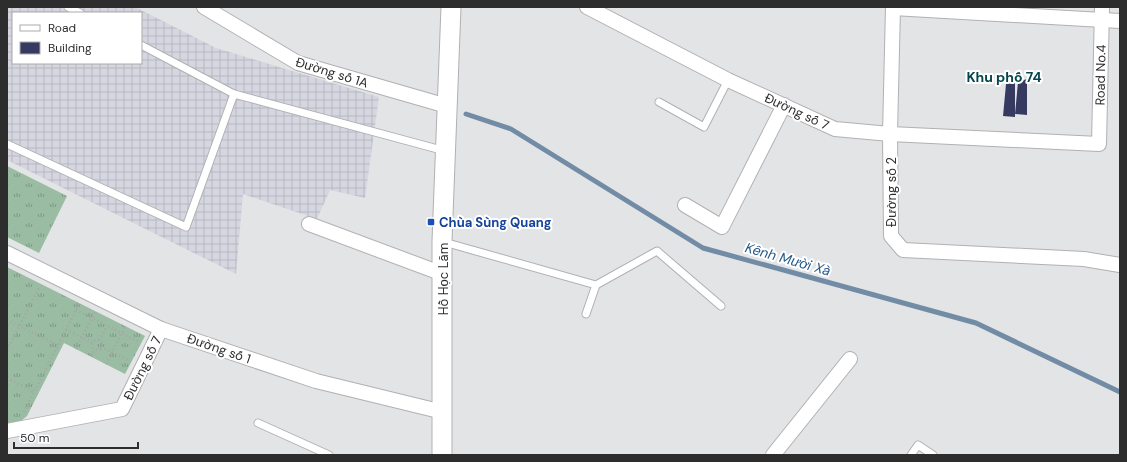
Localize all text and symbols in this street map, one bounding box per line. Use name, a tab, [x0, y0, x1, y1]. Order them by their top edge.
legend	[12, 12, 142, 64]
text: Road	[48, 20, 76, 36]
text: Building	[48, 40, 92, 56]
street label: Road No.4	[1091, 44, 1110, 106]
street label: Đường số 1A	[294, 53, 371, 92]
district label: Khu phố 74	[966, 68, 1042, 86]
street label: Đường số 7	[762, 89, 832, 134]
street label: Đường số 2	[883, 157, 900, 227]
place label: Chùa Sùng Quang	[439, 214, 552, 231]
marker: Chùa Sùng Quang	[426, 217, 436, 227]
water label: Kênh Mười Xà	[743, 238, 833, 280]
street label: Hồ Học Lãm	[435, 243, 452, 315]
street label: Đường số 1	[185, 330, 253, 367]
street label: Đường số 7	[120, 333, 165, 403]
scale bar	[14, 424, 138, 450]
text: 50 m	[20, 430, 49, 446]

